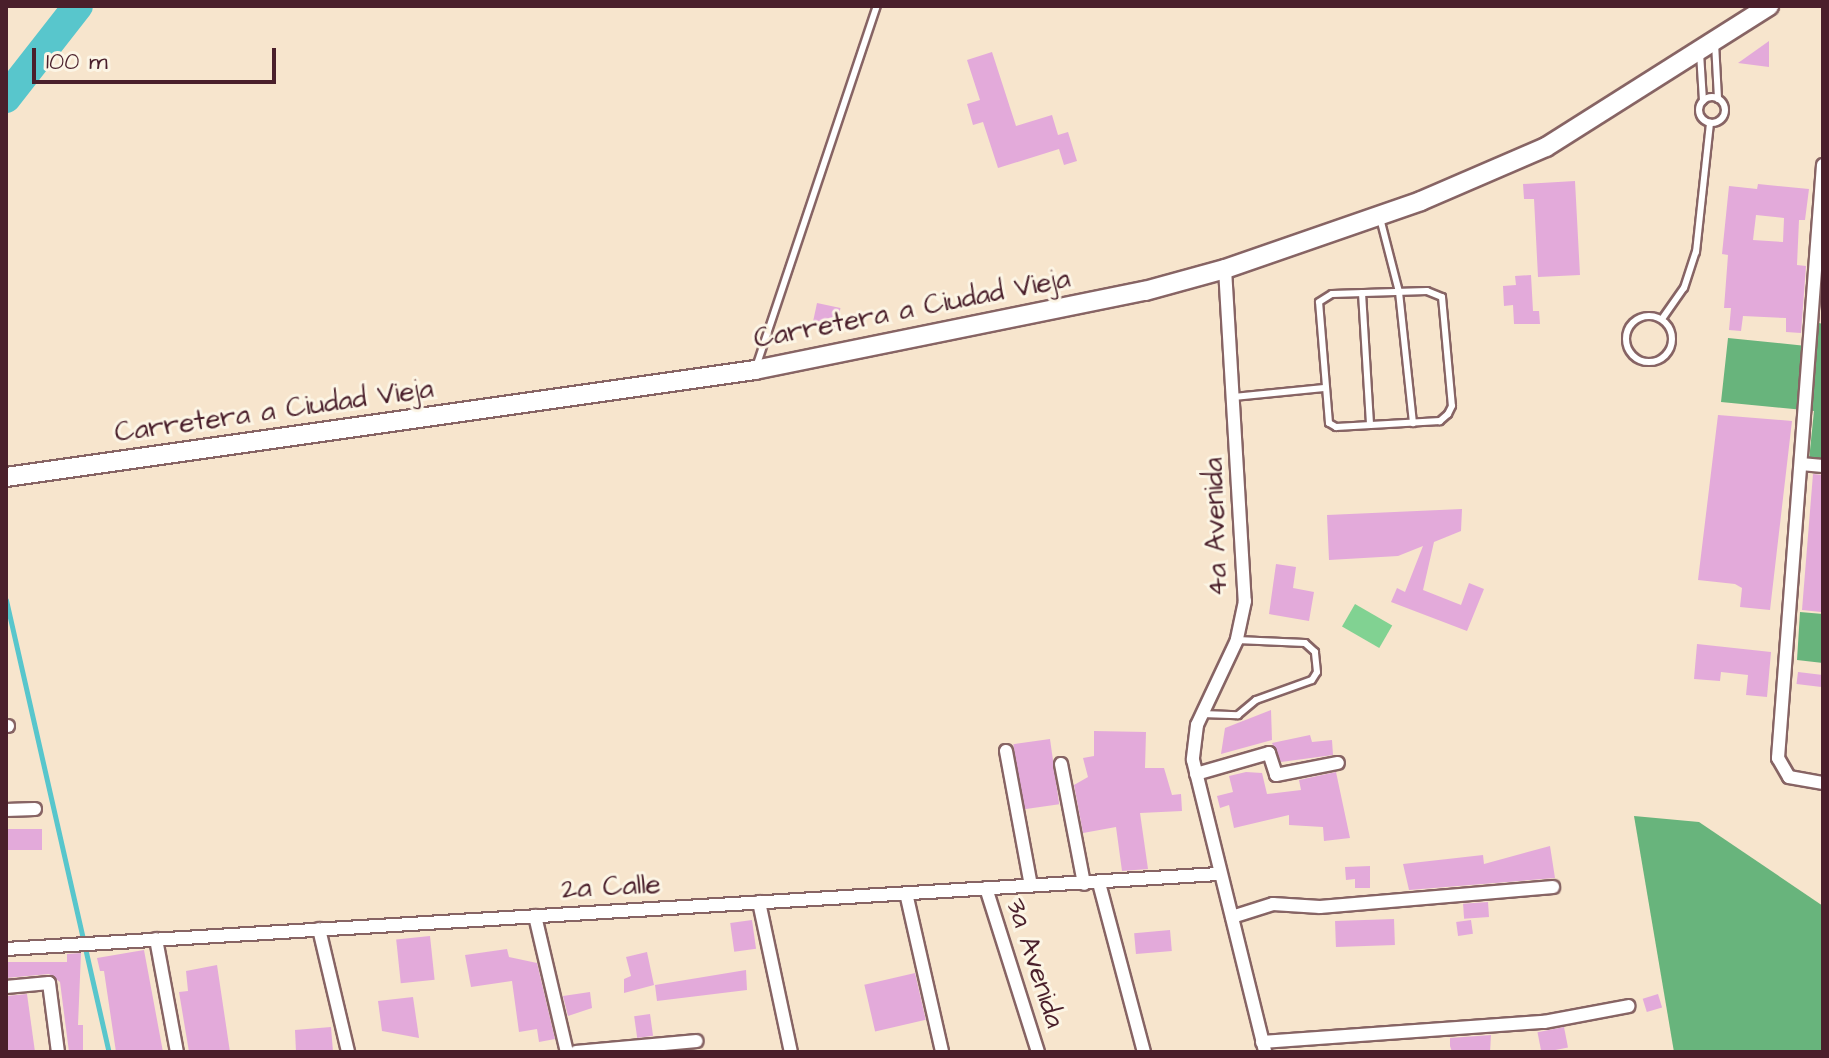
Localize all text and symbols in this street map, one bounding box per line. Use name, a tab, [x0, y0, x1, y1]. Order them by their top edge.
scale bar	[36, 32, 280, 82]
text: 100 m	[46, 45, 108, 79]
street label: Carretera a Ciudad Vieja	[751, 262, 1073, 356]
street label: Carretera a Ciudad Vieja	[112, 372, 436, 450]
street label: 4a Avenida	[1197, 457, 1235, 597]
street label: 2a Calle	[560, 868, 662, 906]
street label: 3a Avenida	[998, 894, 1072, 1032]

